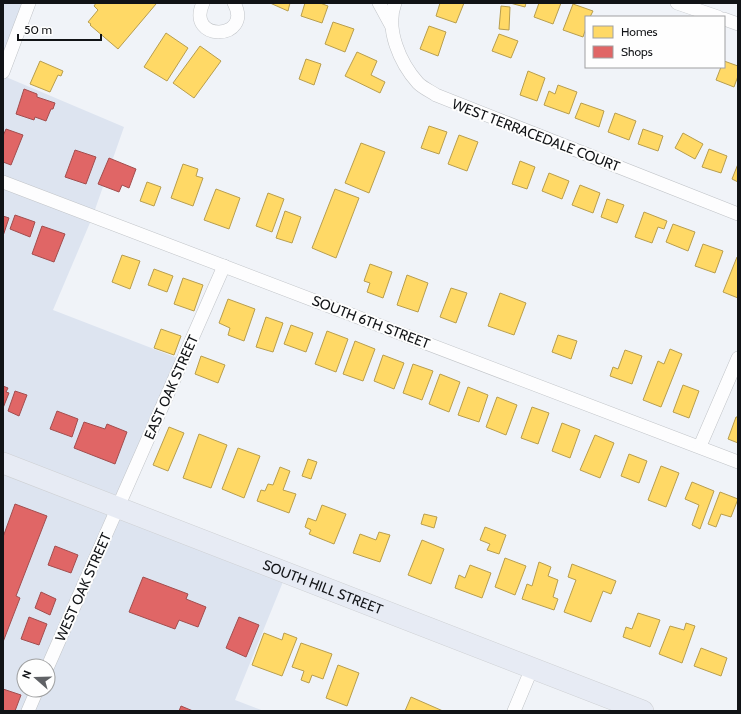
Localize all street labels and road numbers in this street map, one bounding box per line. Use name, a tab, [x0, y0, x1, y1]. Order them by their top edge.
street label: WEST TERRACEDALE COURT	[450, 95, 623, 176]
street label: SOUTH 6TH STREET	[310, 291, 433, 353]
street label: EAST OAK STREET	[140, 331, 202, 442]
street label: WEST OAK STREET	[51, 529, 115, 644]
street label: SOUTH HILL STREET	[260, 556, 386, 619]

